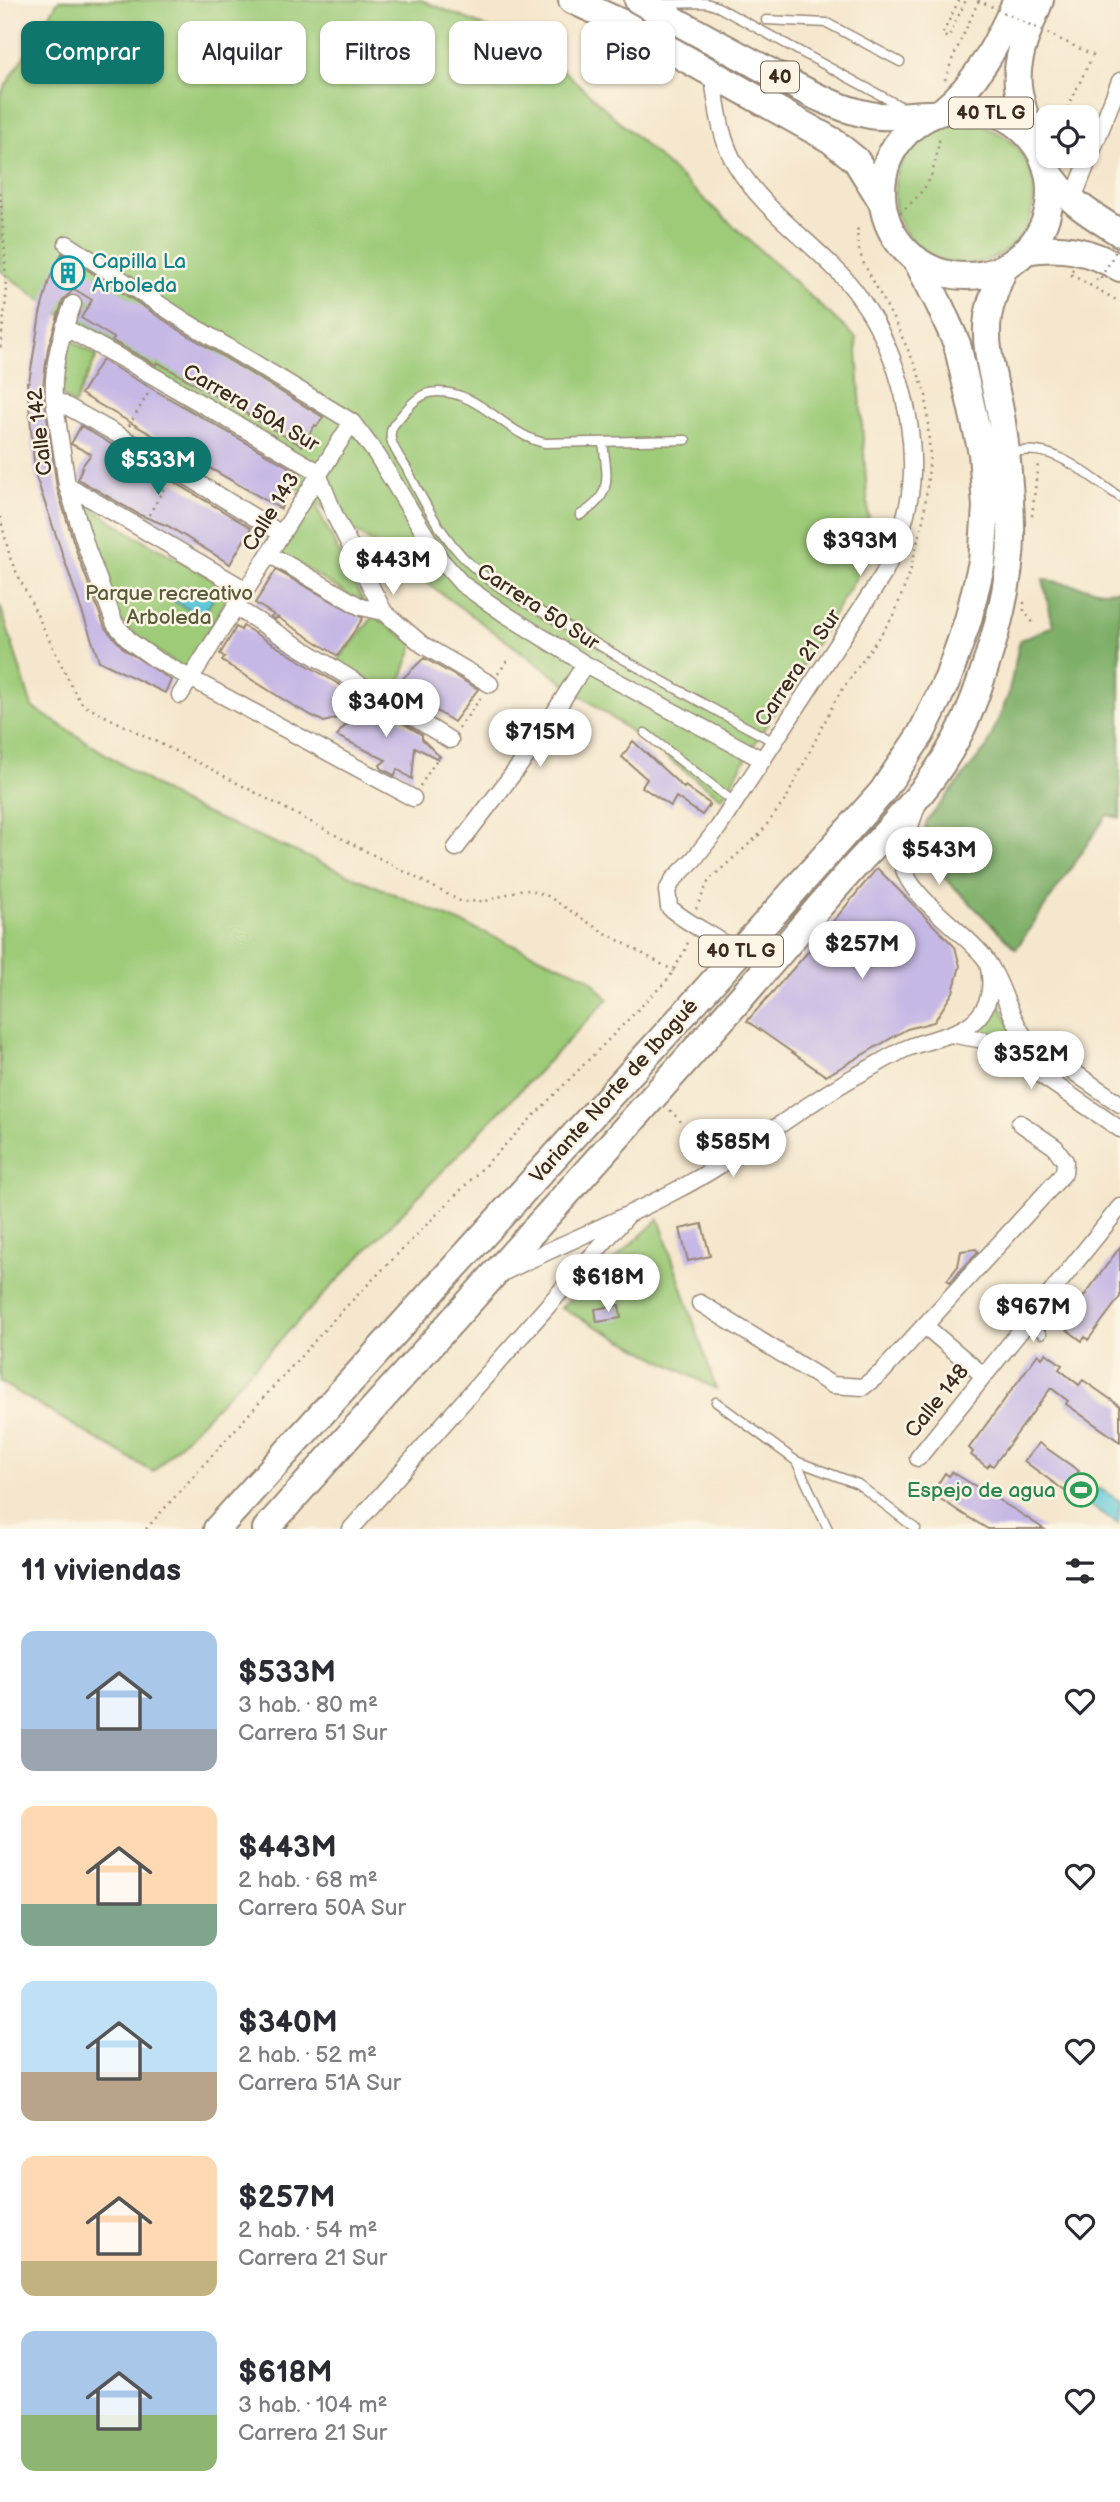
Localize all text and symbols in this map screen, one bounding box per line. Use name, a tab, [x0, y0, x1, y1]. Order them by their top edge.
chip: Comprar	[21, 21, 164, 84]
chip: Alquilar	[178, 21, 306, 84]
chip: Filtros	[320, 21, 435, 84]
chip: Nuevo	[449, 21, 567, 84]
chip: Piso	[581, 21, 675, 84]
road number: 40	[761, 61, 799, 92]
road number: 40 TL G	[949, 97, 1033, 128]
map controls	[1036, 105, 1099, 168]
button: locate	[1036, 105, 1099, 168]
place label: Capilla La Arboleda	[92, 249, 186, 298]
building icon: Capilla La Arboleda	[49, 254, 87, 292]
street label: Carrera 50A Sur	[178, 359, 324, 457]
street label: Calle 142	[22, 386, 58, 477]
pin: $533M	[109, 438, 207, 497]
text: $533M	[120, 446, 196, 474]
street label: Calle 143	[237, 468, 305, 556]
pin: $393M	[811, 518, 909, 578]
text: $393M	[822, 527, 898, 555]
pin: $443M	[344, 538, 442, 597]
text: $443M	[355, 546, 431, 574]
street label: Carrera 50 Sur	[472, 558, 604, 656]
park label: Parque recreativo Arboleda	[85, 581, 253, 630]
street label: Carrera 21 Sur	[750, 604, 847, 731]
pin: $340M	[337, 680, 435, 739]
text: $340M	[348, 688, 424, 716]
pin: $715M	[491, 710, 589, 769]
text: $715M	[505, 718, 575, 746]
pin: $543M	[890, 828, 988, 887]
text: $543M	[901, 836, 977, 864]
pin: $257M	[813, 922, 911, 981]
text: $257M	[825, 930, 899, 958]
road number: 40 TL G	[699, 936, 783, 967]
street label: Variante Norte de Ibagué	[525, 993, 704, 1188]
pin: $352M	[982, 1032, 1080, 1091]
text: $352M	[993, 1040, 1069, 1068]
pin: $585M	[684, 1120, 782, 1179]
text: $585M	[695, 1128, 771, 1156]
pin: $618M	[559, 1254, 657, 1314]
text: $618M	[572, 1263, 644, 1291]
pin: $967M	[984, 1284, 1082, 1344]
text: $967M	[995, 1293, 1071, 1321]
street label: Calle 148	[900, 1359, 974, 1443]
sports icon: Espejo de agua	[1062, 1471, 1100, 1509]
place label: Espejo de agua	[907, 1478, 1056, 1503]
icon: filters	[1061, 1552, 1099, 1590]
text: 11 viviendas	[21, 1553, 181, 1589]
text: $533M	[238, 1655, 336, 1691]
icon: home	[77, 1659, 161, 1743]
icon: heart	[1061, 1682, 1099, 1720]
text: 3 hab. · 80 m²	[238, 1691, 378, 1719]
text: Carrera 51 Sur	[238, 1719, 387, 1747]
text: $443M	[238, 1830, 337, 1866]
icon: home	[77, 1834, 161, 1918]
icon: heart	[1061, 1857, 1099, 1895]
text: 2 hab. · 68 m²	[238, 1866, 378, 1894]
text: Carrera 50A Sur	[238, 1894, 406, 1922]
text: $340M	[238, 2005, 338, 2041]
icon: home	[77, 2009, 161, 2093]
icon: heart	[1061, 2032, 1099, 2070]
text: 2 hab. · 52 m²	[238, 2041, 377, 2069]
text: Carrera 51A Sur	[238, 2069, 401, 2097]
text: $257M	[238, 2180, 335, 2216]
icon: home	[77, 2184, 161, 2268]
icon: heart	[1061, 2207, 1099, 2245]
text: 2 hab. · 54 m²	[238, 2216, 378, 2244]
text: Carrera 21 Sur	[238, 2244, 387, 2272]
text: $618M	[238, 2355, 332, 2391]
icon: home	[77, 2359, 161, 2443]
icon: heart	[1061, 2382, 1099, 2420]
text: 3 hab. · 104 m²	[238, 2391, 387, 2419]
text: Carrera 21 Sur	[238, 2419, 387, 2447]

